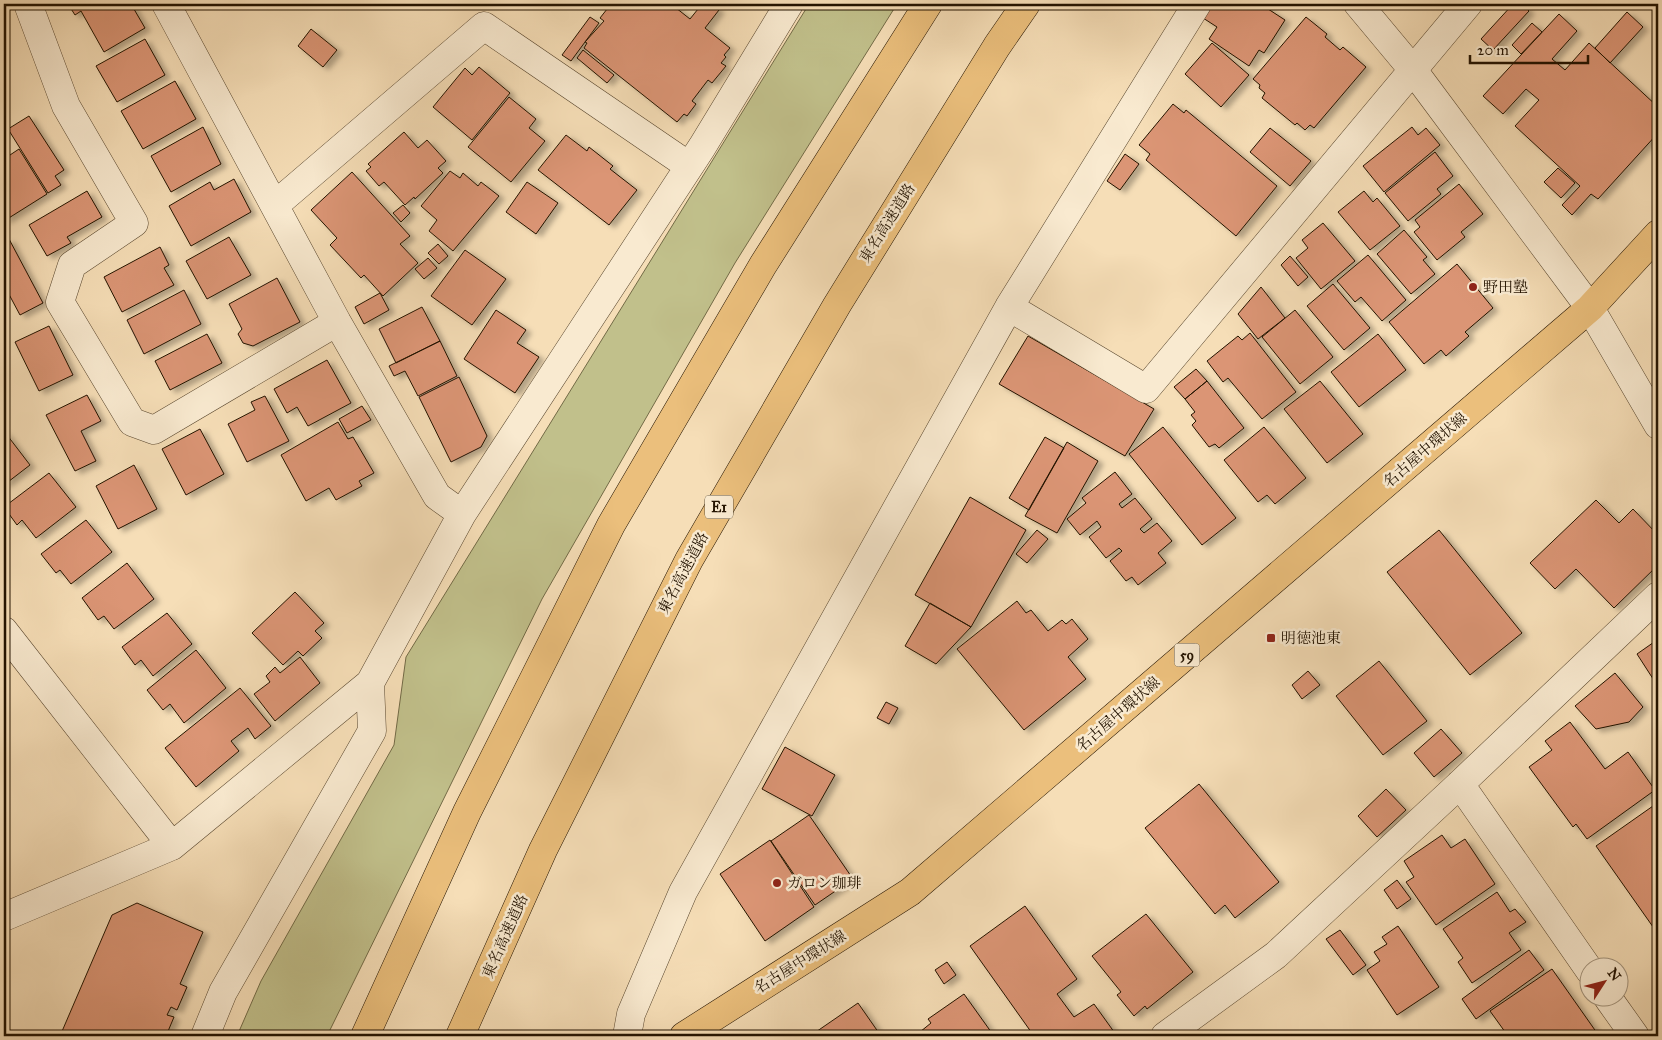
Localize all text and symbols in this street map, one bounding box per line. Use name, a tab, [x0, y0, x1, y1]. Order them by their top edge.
scale bar	[1470, 32, 1587, 64]
text: 20 m	[1477, 41, 1509, 59]
street label: 東名高速道路	[856, 180, 918, 266]
place label: 野田塾	[1483, 278, 1528, 296]
marker: 野田塾	[1467, 281, 1479, 293]
street label: 名古屋中環状線	[1379, 409, 1471, 491]
road number: E1	[705, 496, 733, 518]
street label: 東名高速道路	[654, 529, 712, 617]
place label: 明徳池東	[1281, 629, 1341, 647]
marker: 明徳池東	[1265, 632, 1277, 644]
road number: 59	[1174, 644, 1200, 666]
street label: 名古屋中環状線	[1072, 673, 1164, 755]
place label: ガロン珈琲	[787, 874, 862, 892]
marker: ガロン珈琲	[771, 877, 783, 889]
street label: 東名高速道路	[478, 891, 532, 981]
street label: 名古屋中環状線	[751, 927, 849, 997]
north arrow	[1580, 958, 1630, 1008]
text: N	[1604, 965, 1625, 985]

